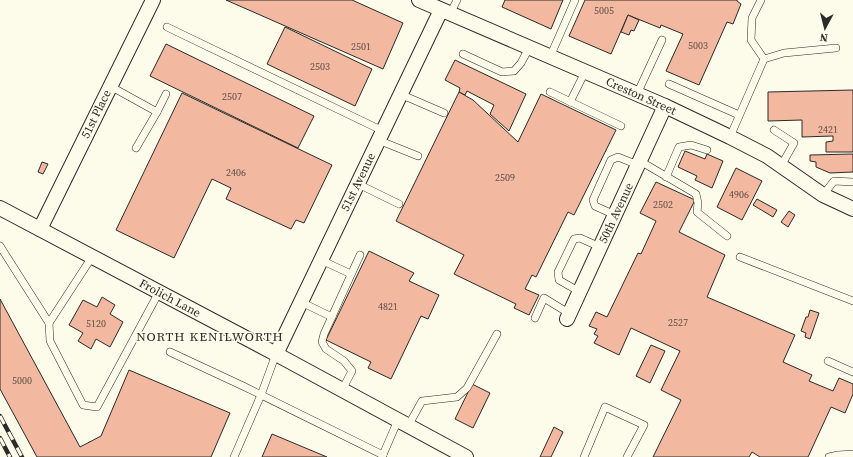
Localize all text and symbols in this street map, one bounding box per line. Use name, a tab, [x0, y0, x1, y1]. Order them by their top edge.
house number: 5005	[594, 4, 614, 17]
north arrow	[805, 8, 845, 48]
text: N	[819, 29, 829, 45]
house number: 5003	[688, 39, 708, 52]
house number: 2501	[351, 40, 371, 53]
house number: 2503	[310, 60, 330, 73]
street label: Creston Street	[603, 73, 679, 119]
street label: 51st Place	[77, 87, 115, 141]
house number: 2507	[222, 90, 242, 103]
house number: 2421	[818, 123, 838, 136]
street label: 51st Avenue	[337, 150, 379, 214]
house number: 2406	[226, 166, 246, 179]
house number: 2509	[495, 171, 515, 184]
street label: 50th Avenue	[595, 180, 637, 246]
house number: 4906	[729, 188, 749, 201]
house number: 2502	[653, 198, 673, 211]
street label: Frolich Lane	[136, 275, 204, 321]
house number: 4821	[378, 300, 398, 313]
house number: 2527	[668, 316, 688, 329]
house number: 5120	[86, 317, 106, 330]
district label: NORTH KENILWORTH	[136, 328, 284, 345]
house number: 5000	[12, 374, 32, 387]

